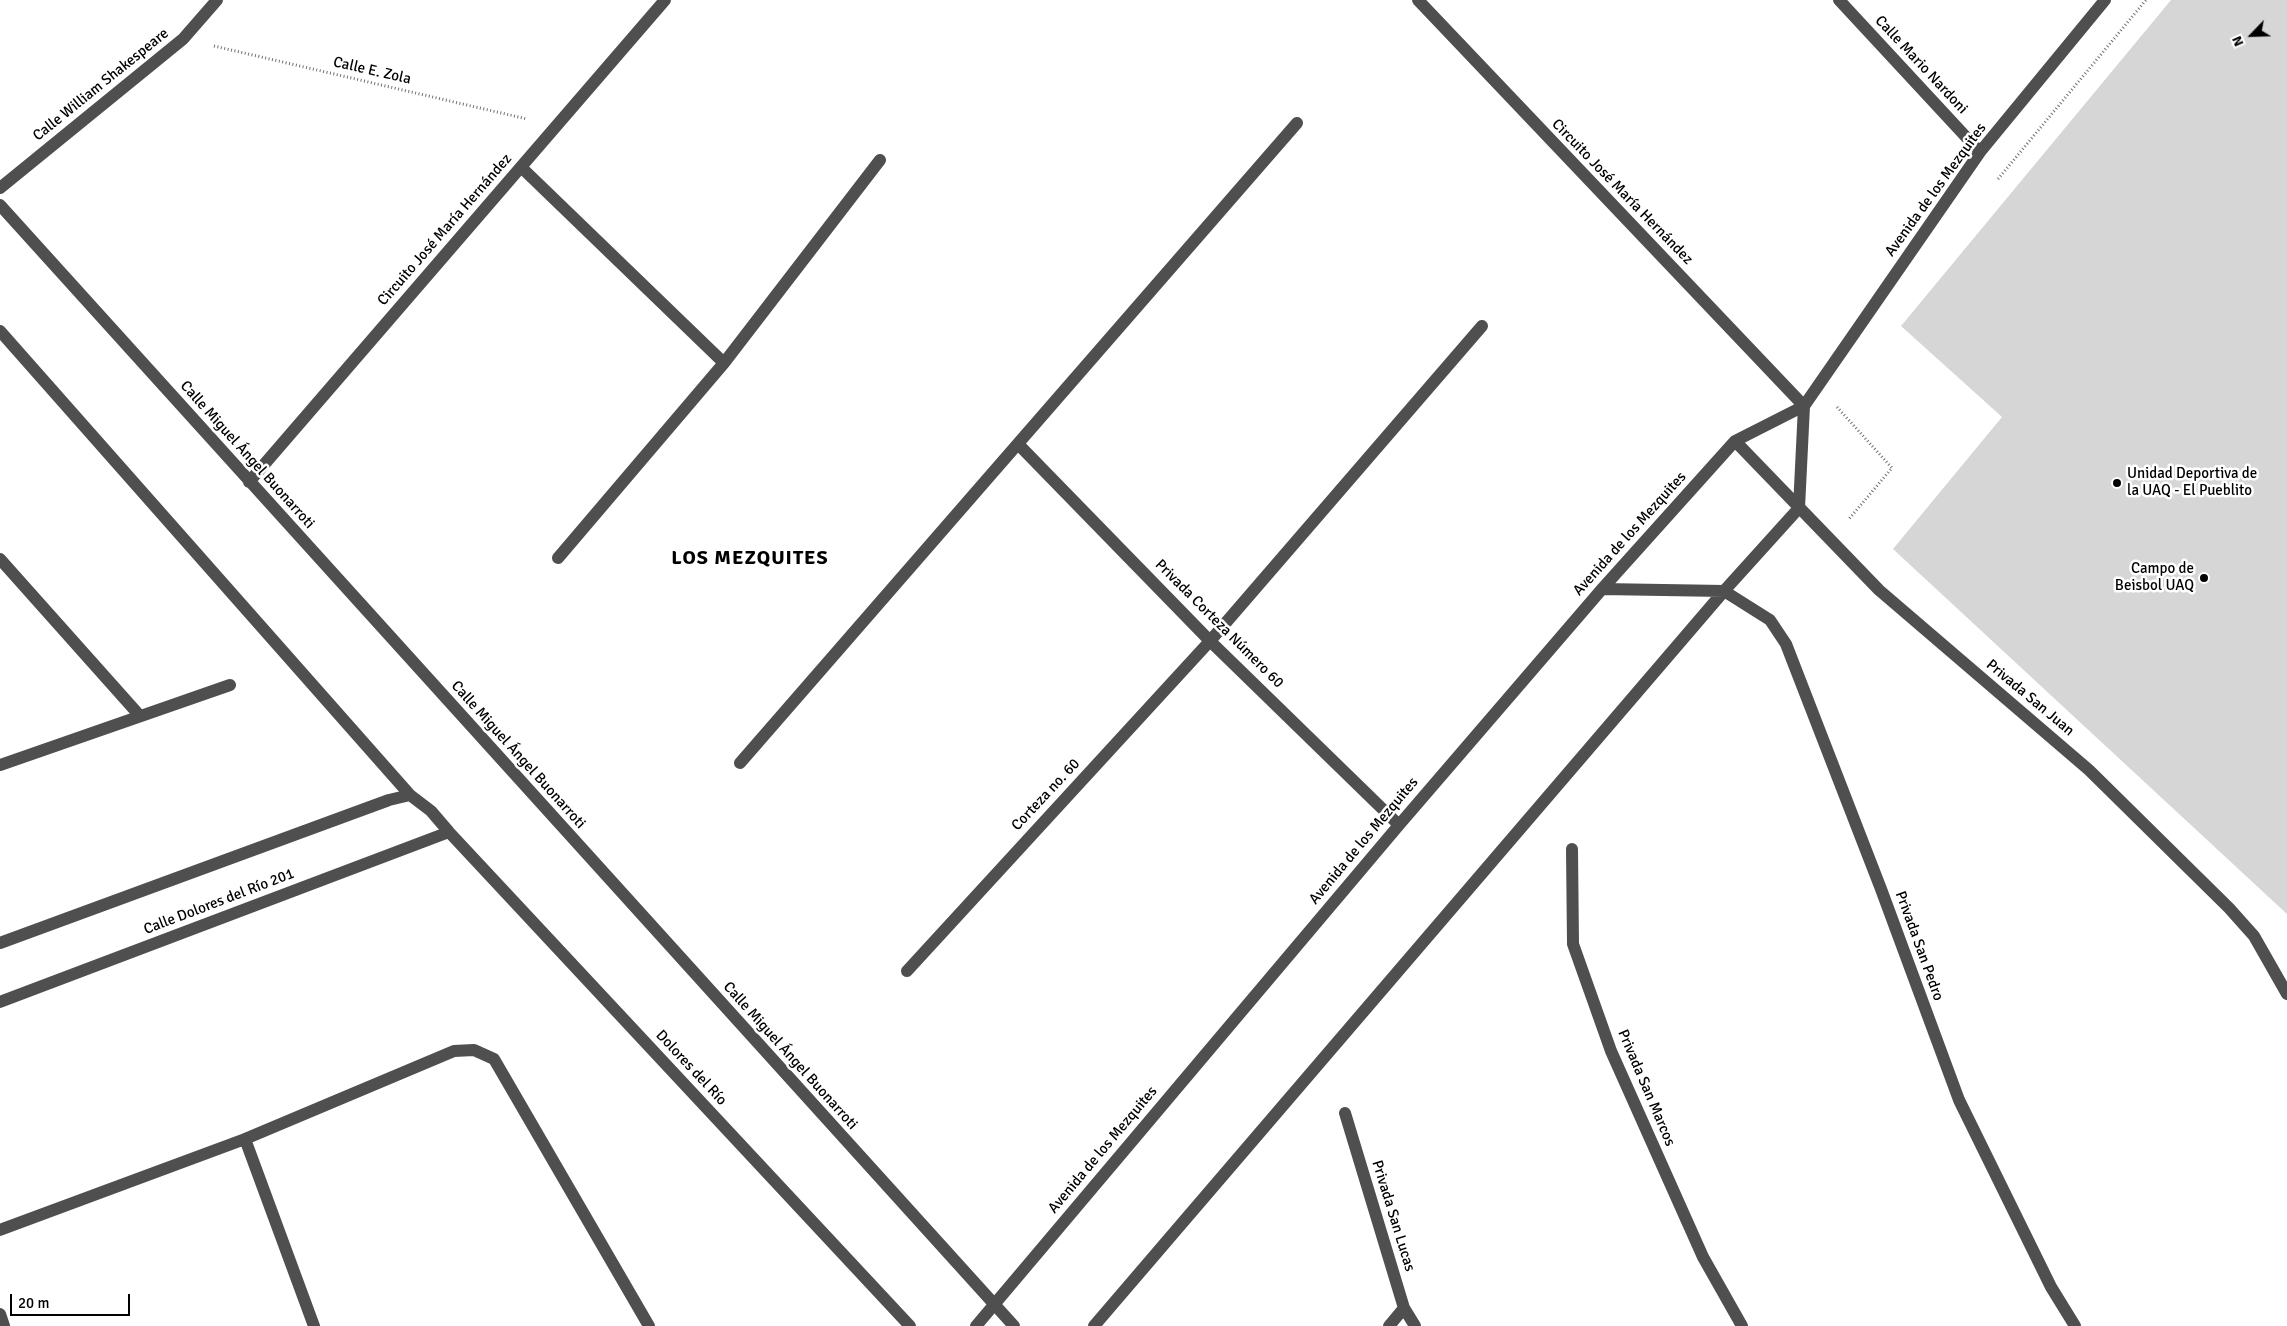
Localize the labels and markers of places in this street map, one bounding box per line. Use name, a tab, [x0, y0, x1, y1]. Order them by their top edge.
place label: Unidad Deportiva de la UAQ - El Pueblito	[2127, 465, 2257, 500]
marker: Unidad Deportiva de la UAQ - El Pueblito	[2111, 477, 2123, 489]
place label: Campo de Beisbol UAQ	[2115, 560, 2194, 595]
marker: Campo de Beisbol UAQ	[2198, 572, 2210, 584]

